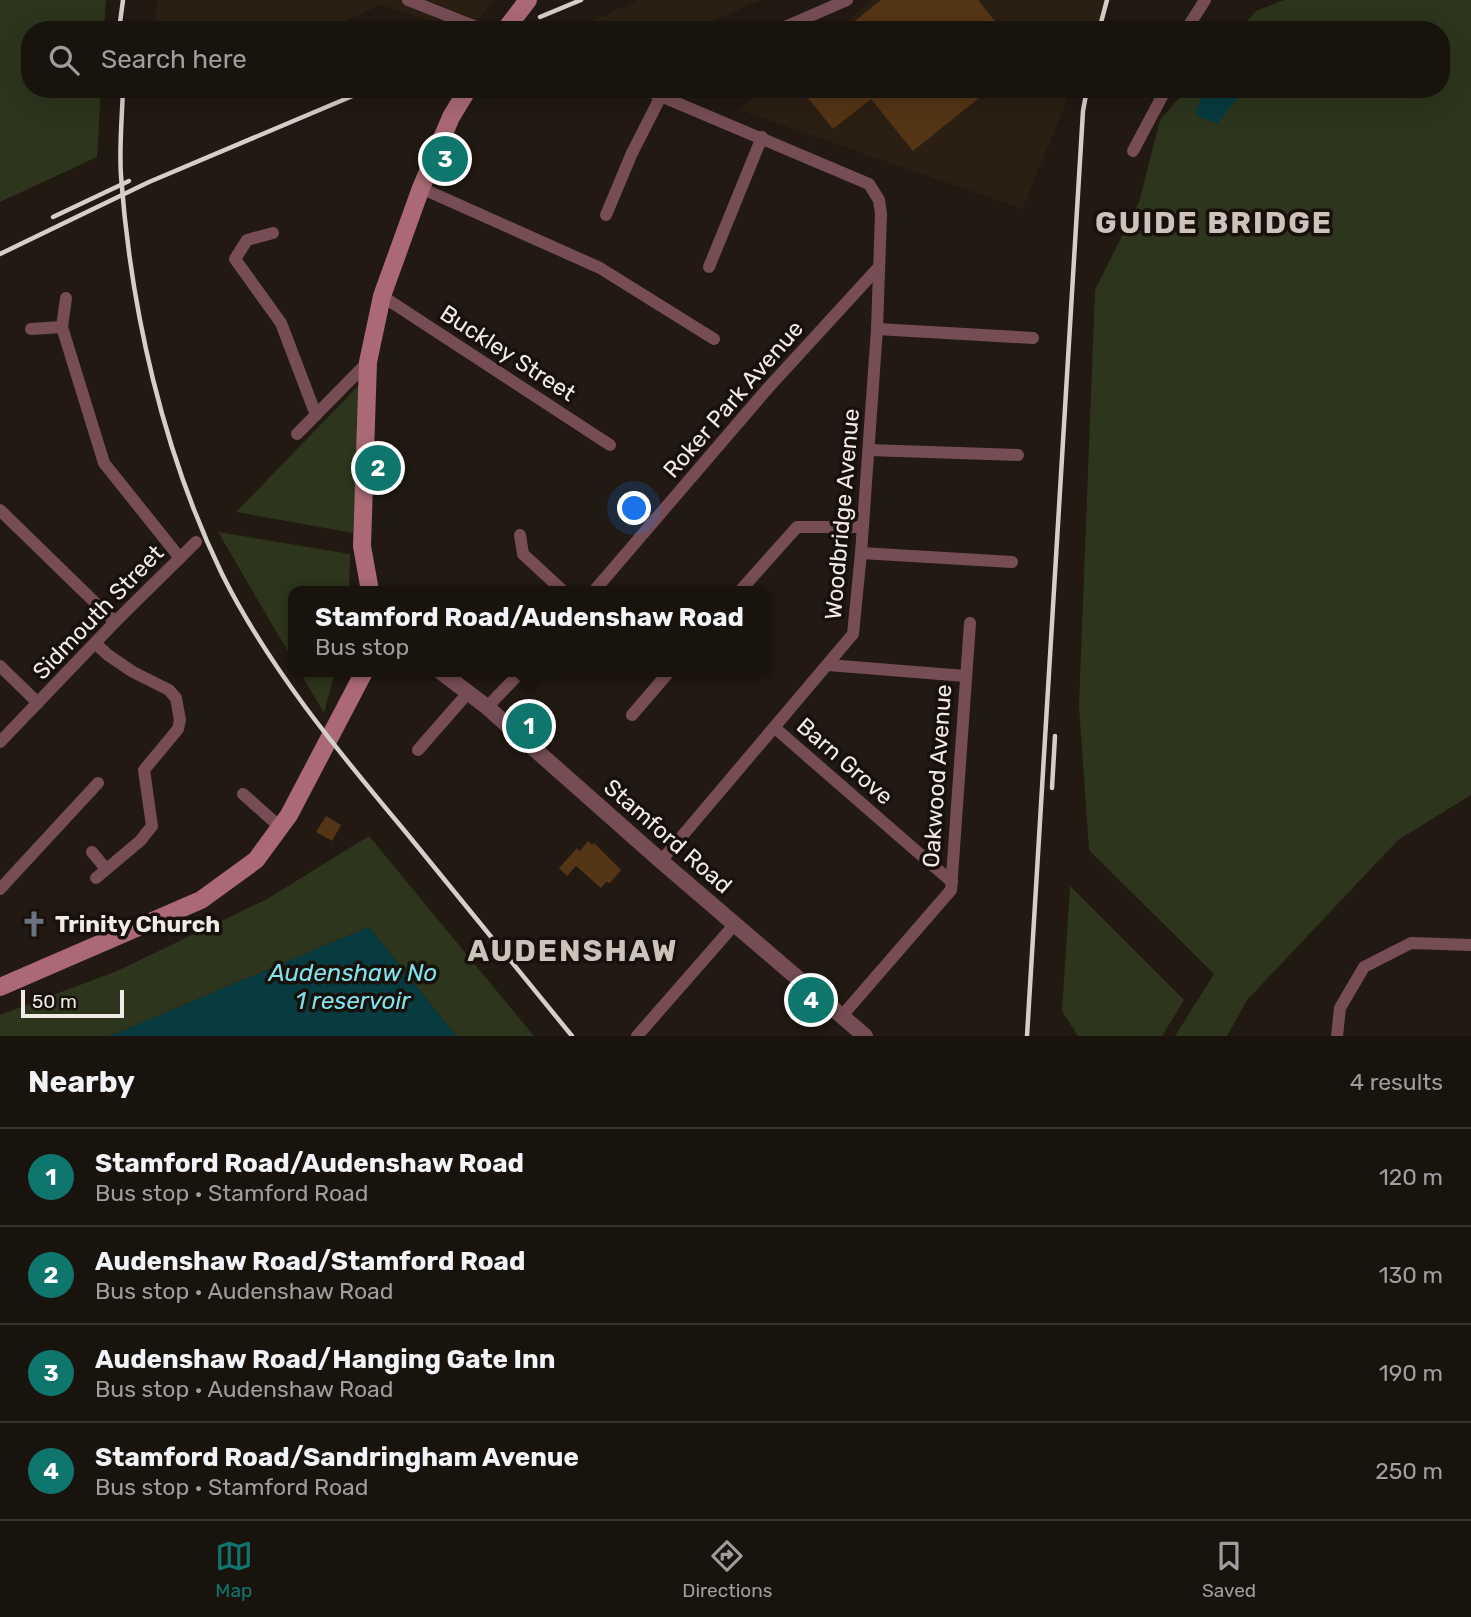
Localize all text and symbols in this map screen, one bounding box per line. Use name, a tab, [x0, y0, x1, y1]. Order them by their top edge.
search box	[21, 21, 1450, 98]
icon: search	[45, 41, 83, 79]
text: Search here	[101, 44, 247, 75]
pin: 3	[422, 133, 468, 185]
district label: GUIDE BRIDGE	[1095, 205, 1333, 241]
street label: Buckley Street	[435, 299, 581, 407]
street label: Roker Park Avenue	[657, 315, 809, 483]
street label: Woodbridge Avenue	[819, 407, 865, 621]
pin: 2	[355, 442, 401, 494]
your location	[617, 491, 651, 525]
street label: Sidmouth Street	[27, 539, 169, 685]
popup	[288, 586, 771, 677]
text: Stamford Road/Audenshaw Road	[315, 602, 744, 633]
text: Bus stop	[315, 633, 409, 661]
street label: Oakwood Avenue	[917, 683, 957, 869]
pin: 1	[506, 700, 552, 752]
street label: Barn Grove	[791, 712, 899, 810]
street label: Stamford Road	[598, 773, 738, 899]
church icon: Trinity Church	[19, 909, 49, 939]
place label: Trinity Church	[55, 910, 220, 938]
district label: AUDENSHAW	[468, 933, 678, 969]
water label: Audenshaw No 1 reservoir	[267, 959, 437, 1015]
pin: 4	[788, 974, 834, 1026]
scale bar	[21, 987, 124, 1019]
text: 50 m	[32, 990, 77, 1013]
text: Nearby	[28, 1064, 135, 1100]
text: 4 results	[1350, 1068, 1443, 1096]
text: Stamford Road/Audenshaw Road	[95, 1148, 524, 1179]
text: 1	[45, 1163, 57, 1191]
text: 120 m	[1379, 1163, 1443, 1191]
text: Bus stop · Stamford Road	[95, 1179, 368, 1207]
text: Audenshaw Road/Stamford Road	[95, 1246, 525, 1277]
text: 2	[44, 1261, 58, 1289]
text: 130 m	[1379, 1261, 1443, 1289]
text: Bus stop · Audenshaw Road	[95, 1277, 394, 1305]
text: Audenshaw Road/Hanging Gate Inn	[95, 1344, 555, 1375]
text: 3	[43, 1359, 59, 1387]
text: 190 m	[1379, 1359, 1443, 1387]
text: Bus stop · Audenshaw Road	[95, 1375, 394, 1403]
text: Stamford Road/Sandringham Avenue	[95, 1442, 579, 1473]
text: 4	[43, 1457, 59, 1485]
text: 250 m	[1375, 1457, 1443, 1485]
text: Bus stop · Stamford Road	[95, 1473, 368, 1501]
tab: Map	[215, 1537, 253, 1602]
tab: Directions	[682, 1537, 772, 1602]
tab: Saved	[1202, 1537, 1256, 1602]

